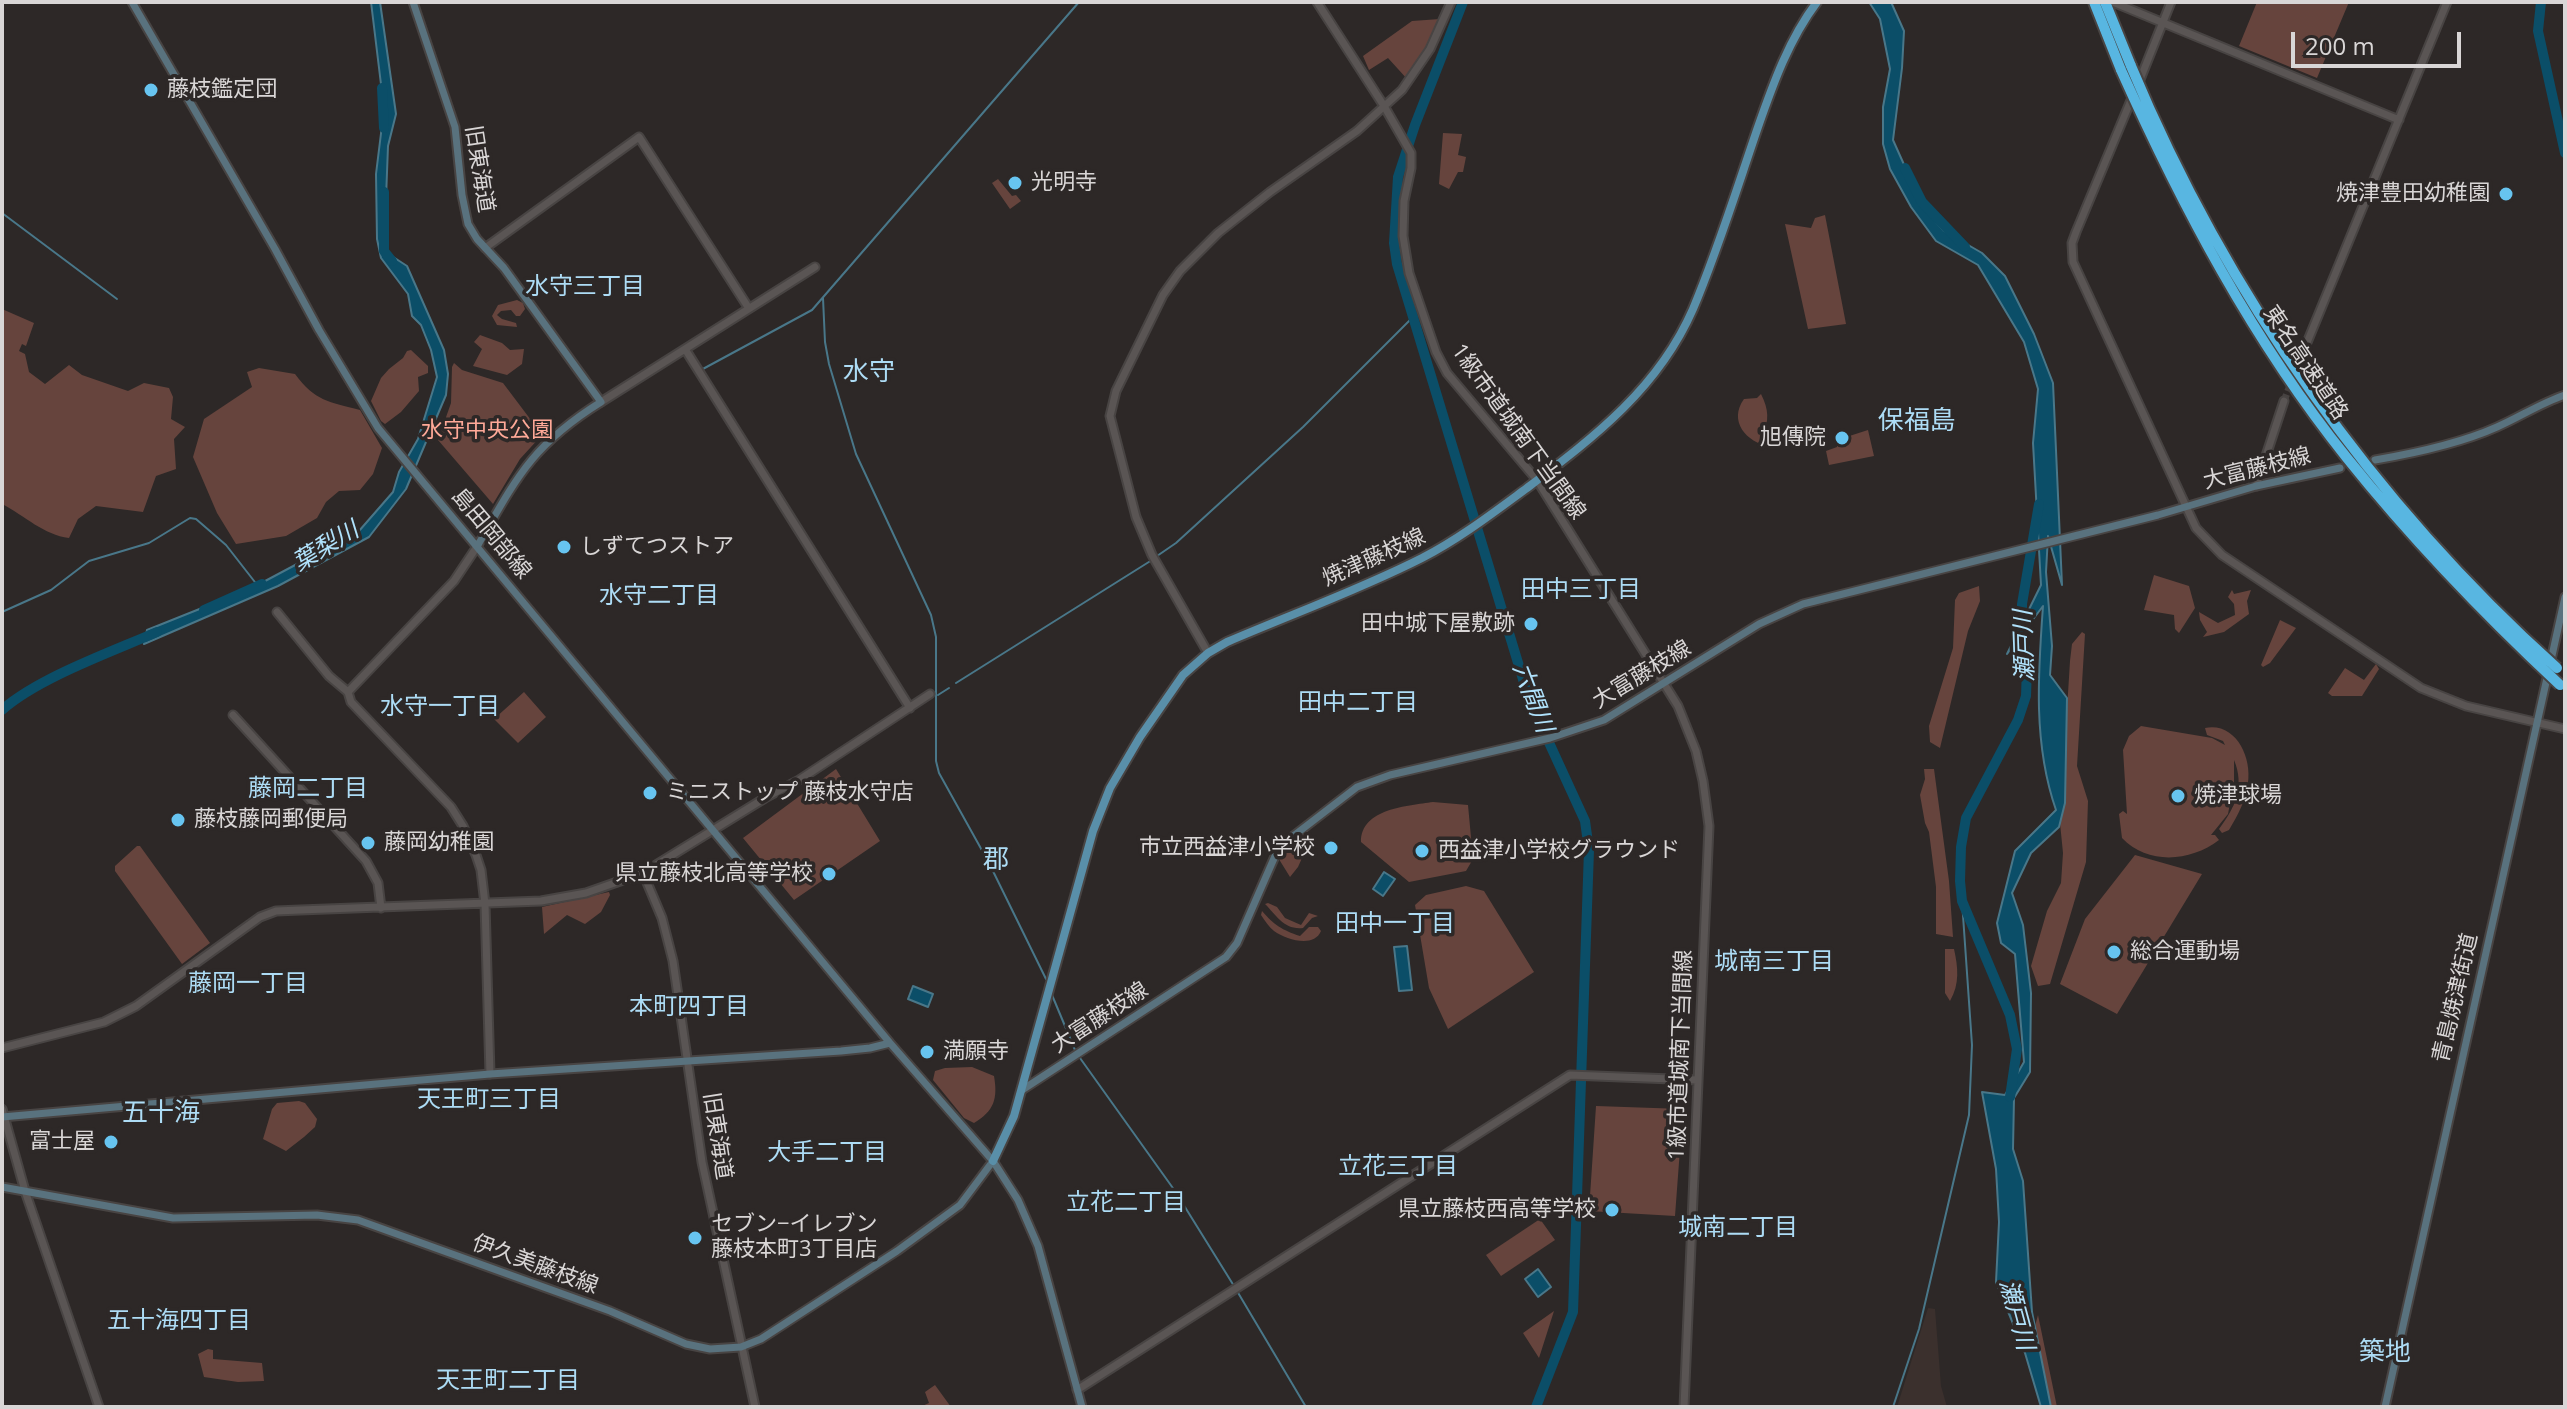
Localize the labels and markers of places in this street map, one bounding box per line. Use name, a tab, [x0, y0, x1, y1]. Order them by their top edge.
place label: 藤枝鑑定団	[167, 77, 277, 103]
marker: 藤枝鑑定団	[142, 81, 160, 99]
place label: 光明寺	[1031, 170, 1097, 196]
marker: 光明寺	[1006, 174, 1024, 192]
place label: 焼津豊田幼稚園	[2336, 181, 2490, 207]
marker: 焼津豊田幼稚園	[2497, 185, 2515, 203]
place label: 旭傳院	[1760, 425, 1826, 451]
marker: 旭傳院	[1833, 429, 1851, 447]
place label: しずてつストア	[580, 534, 734, 560]
marker: しずてつストア	[555, 538, 573, 556]
place label: 田中城下屋敷跡	[1361, 611, 1515, 637]
marker: 田中城下屋敷跡	[1522, 615, 1540, 633]
place label: ミニストップ 藤枝水守店	[666, 780, 914, 806]
place label: 焼津球場	[2194, 783, 2282, 809]
marker: ミニストップ 藤枝水守店	[641, 784, 659, 802]
marker: 焼津球場	[2169, 787, 2187, 805]
place label: 藤枝藤岡郵便局	[194, 807, 348, 833]
marker: 藤枝藤岡郵便局	[169, 811, 187, 829]
place label: 藤岡幼稚園	[384, 830, 494, 856]
marker: 藤岡幼稚園	[359, 834, 377, 852]
place label: 市立西益津小学校	[1139, 835, 1315, 861]
place label: 西益津小学校グラウンド	[1438, 838, 1680, 864]
marker: 市立西益津小学校	[1322, 839, 1340, 857]
marker: 西益津小学校グラウンド	[1413, 842, 1431, 860]
place label: 県立藤枝北高等学校	[615, 861, 813, 887]
marker: 県立藤枝北高等学校	[820, 865, 838, 883]
place label: 総合運動場	[2130, 939, 2240, 965]
marker: 総合運動場	[2105, 943, 2123, 961]
place label: 満願寺	[943, 1039, 1009, 1065]
marker: 満願寺	[918, 1043, 936, 1061]
place label: 富士屋	[29, 1129, 95, 1155]
marker: 富士屋	[102, 1133, 120, 1151]
place label: 県立藤枝西高等学校	[1398, 1197, 1596, 1223]
marker: 県立藤枝西高等学校	[1603, 1201, 1621, 1219]
place label: セブン−イレブン 藤枝本町3丁目店	[711, 1212, 878, 1264]
marker: セブン−イレブン 藤枝本町3丁目店	[686, 1229, 704, 1247]

